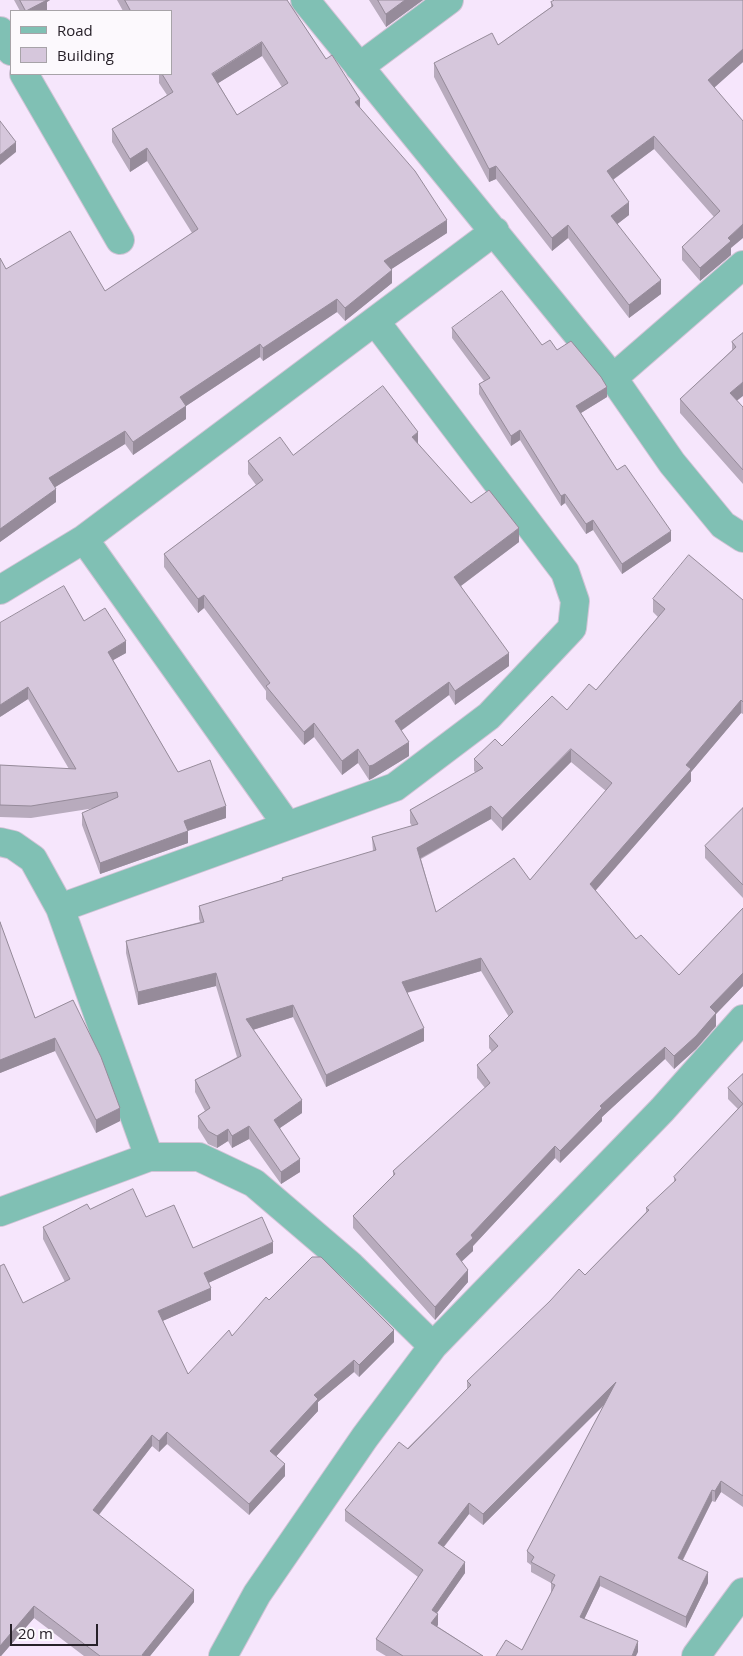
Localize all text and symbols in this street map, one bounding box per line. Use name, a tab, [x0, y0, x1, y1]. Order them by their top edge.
legend	[10, 10, 172, 75]
text: Road	[57, 20, 93, 40]
text: Building	[57, 45, 114, 65]
scale bar	[12, 1614, 100, 1646]
text: 20 m	[18, 1623, 53, 1643]

